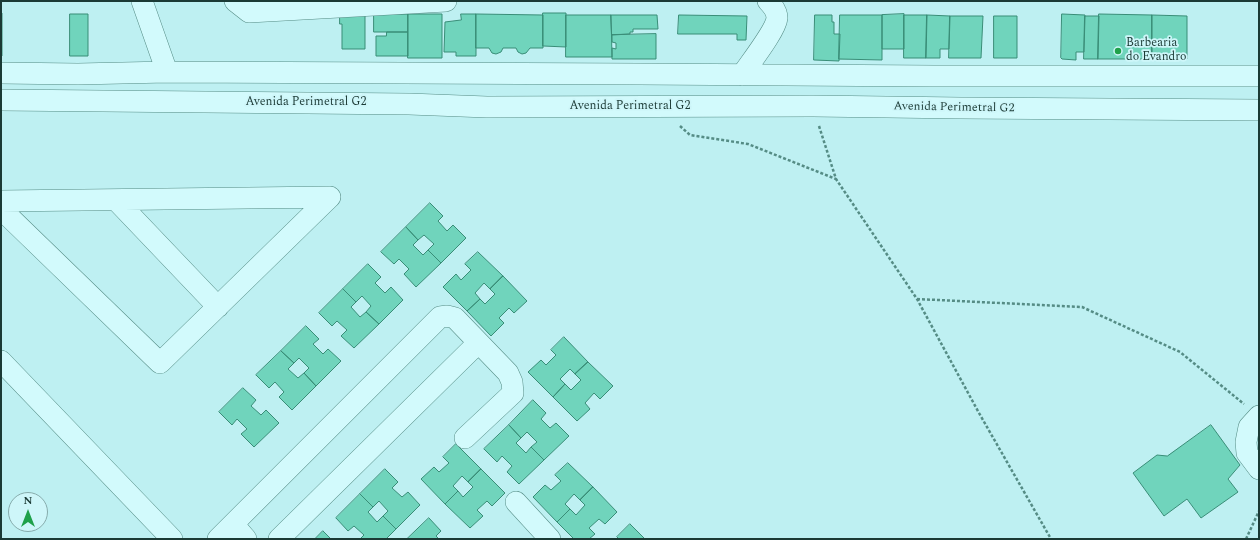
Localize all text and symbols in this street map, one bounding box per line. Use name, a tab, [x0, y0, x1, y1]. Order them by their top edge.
place label: Barbearia do Evandro	[1126, 37, 1187, 65]
marker: Barbearia do Evandro	[1113, 46, 1123, 56]
street label: Avenida Perimetral G2	[245, 96, 367, 110]
street label: Avenida Perimetral G2	[569, 100, 691, 114]
street label: Avenida Perimetral G2	[893, 100, 1015, 116]
north arrow	[8, 492, 48, 532]
text: N	[24, 492, 32, 509]

